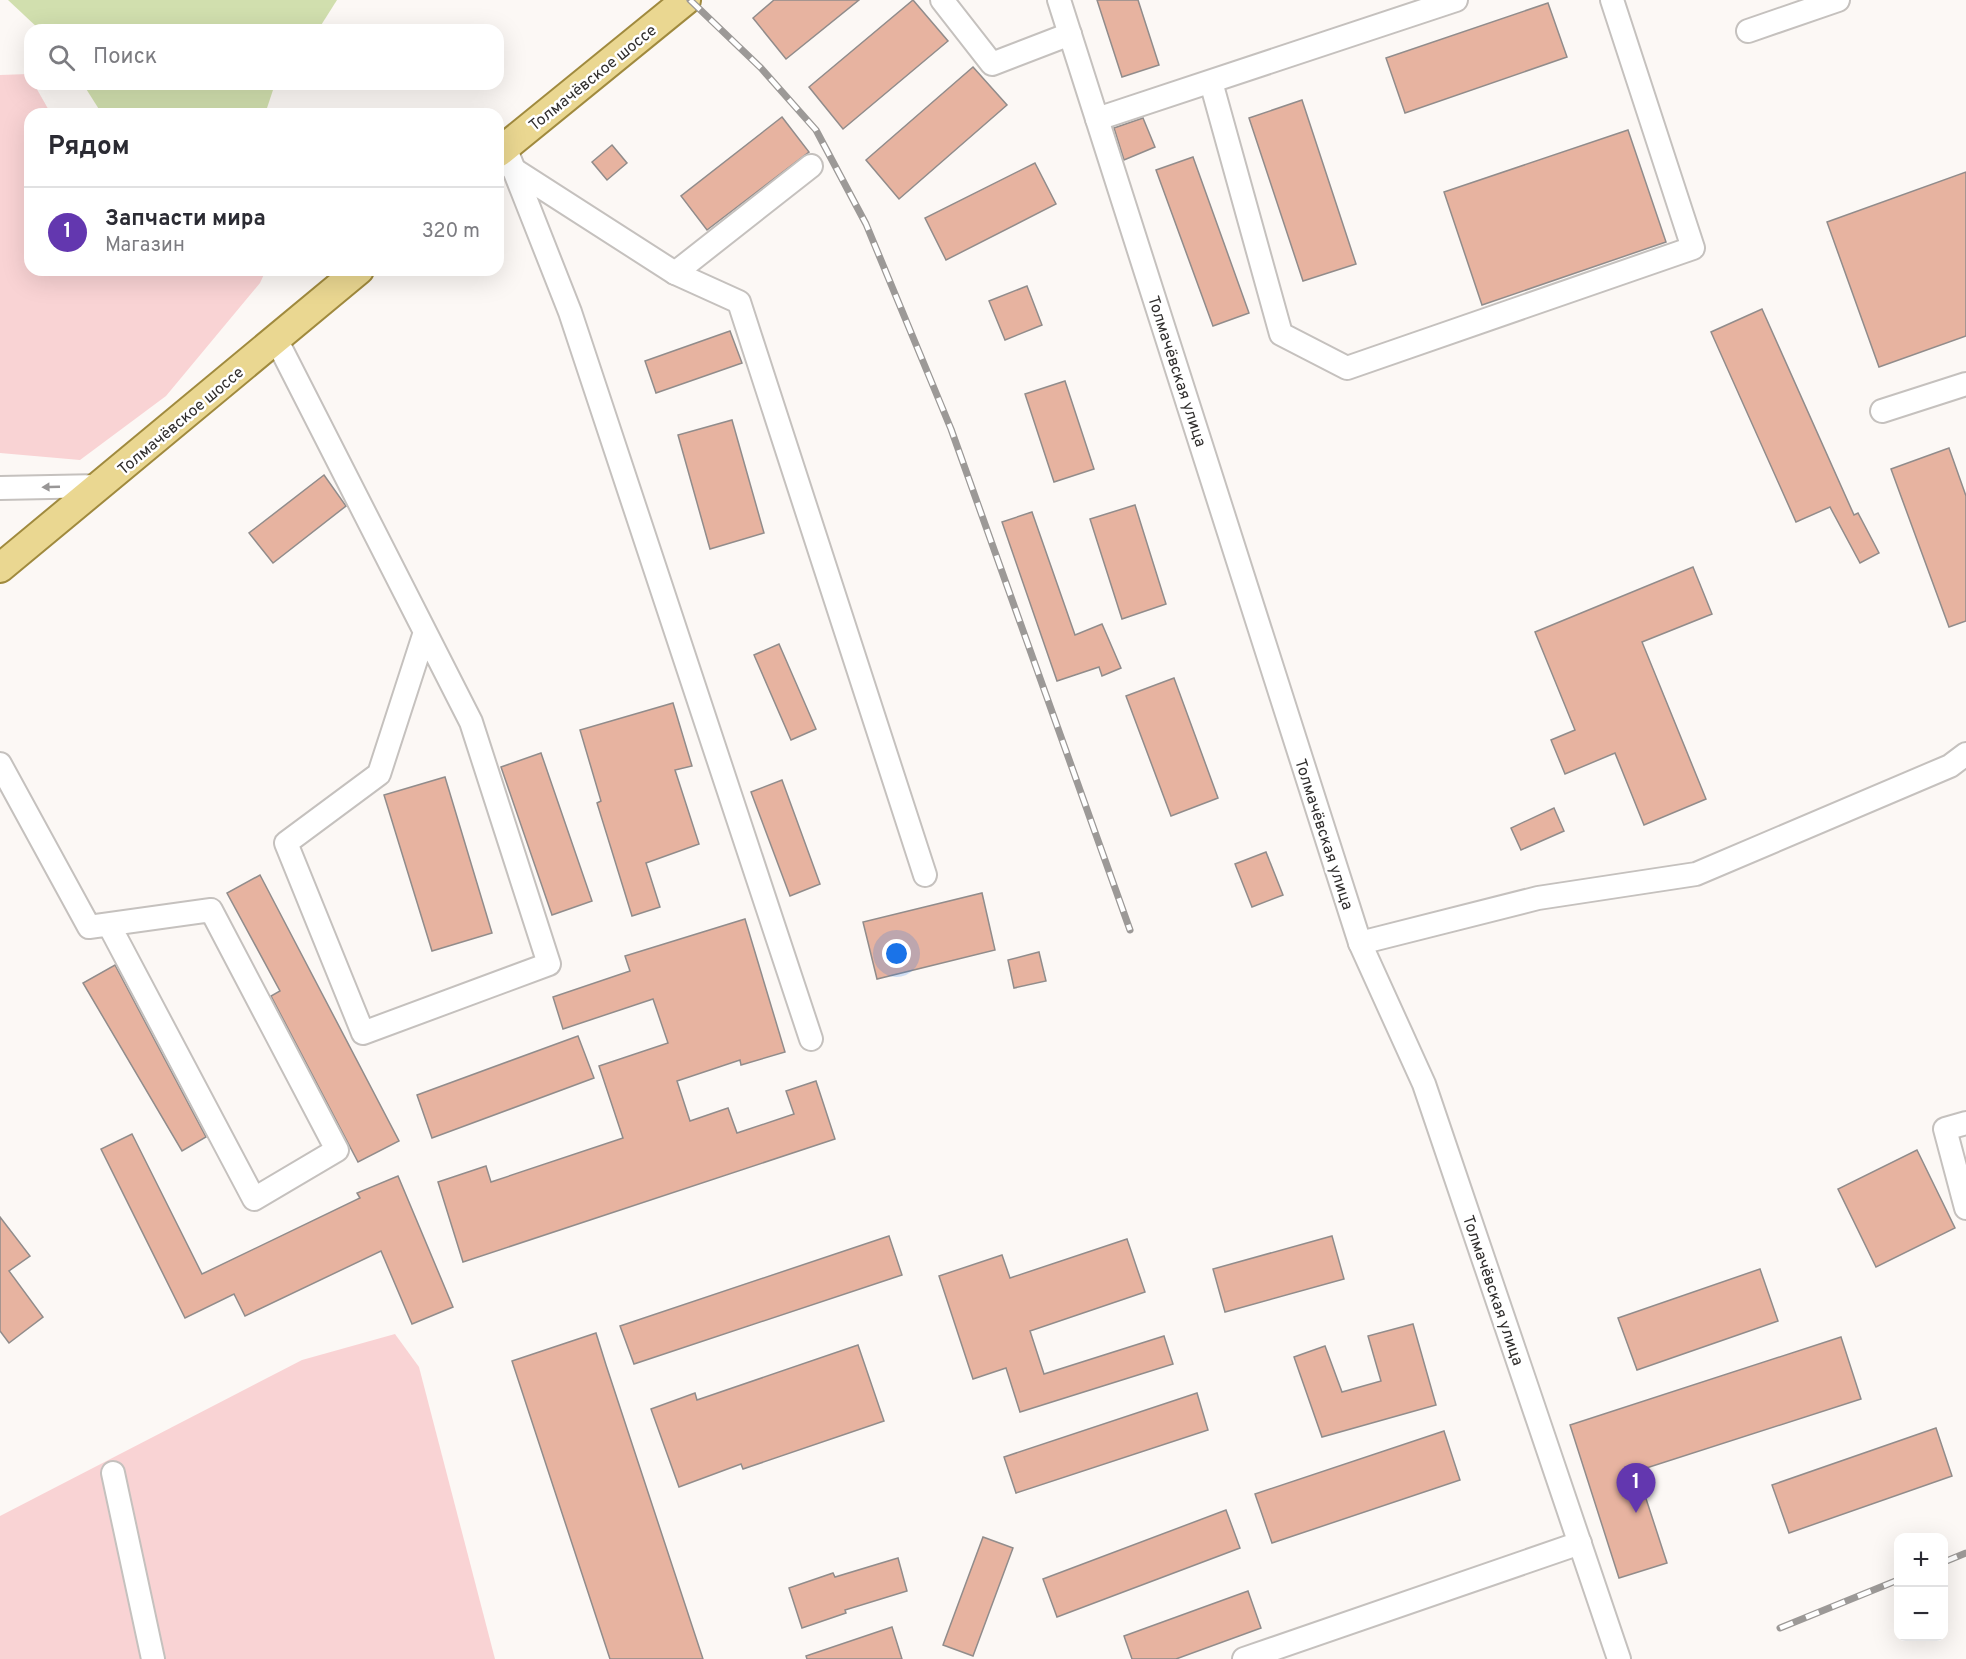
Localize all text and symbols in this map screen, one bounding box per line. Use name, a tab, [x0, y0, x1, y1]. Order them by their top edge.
street label: Толмачёвское шоссе	[525, 21, 661, 136]
search box	[24, 24, 504, 90]
icon: search	[45, 41, 78, 74]
text: Поиск	[93, 44, 157, 71]
text: Рядом	[48, 131, 130, 164]
text: Запчасти мира	[105, 206, 266, 233]
text: 1	[64, 219, 72, 245]
text: 320 m	[422, 219, 480, 245]
text: Магазин	[105, 233, 185, 259]
street label: Толмачёвская улица	[1142, 294, 1210, 450]
street label: Толмачёвское шоссе	[114, 363, 248, 480]
one-way arrow	[41, 482, 60, 492]
street label: Толмачёвская улица	[1289, 757, 1357, 913]
your location	[882, 939, 911, 968]
street label: Толмачёвская улица	[1457, 1213, 1527, 1368]
pin: 1	[1616, 1464, 1656, 1513]
map controls	[1894, 1533, 1948, 1641]
button: +	[1894, 1533, 1948, 1587]
button: −	[1894, 1587, 1948, 1641]

